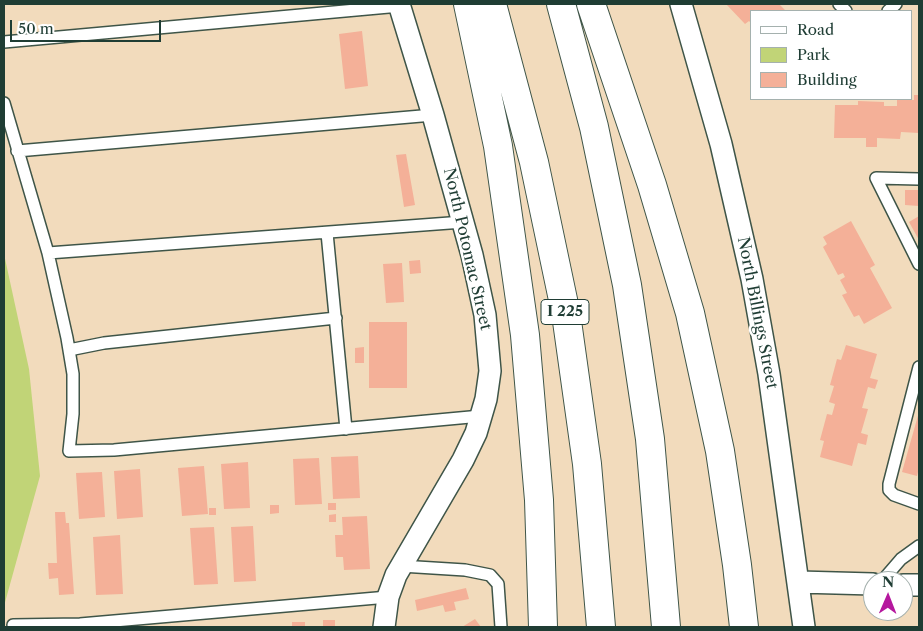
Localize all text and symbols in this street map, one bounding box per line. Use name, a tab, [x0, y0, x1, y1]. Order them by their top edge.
scale bar	[12, 10, 164, 42]
legend	[750, 10, 913, 100]
text: 50 m	[18, 19, 54, 38]
text: Road	[797, 20, 834, 39]
text: Park	[797, 45, 830, 64]
text: Building	[797, 70, 857, 89]
street label: North Potomac Street	[439, 166, 495, 332]
street label: North Billings Street	[733, 235, 781, 391]
road number: I 225	[541, 300, 589, 324]
north arrow	[863, 571, 913, 621]
text: N	[882, 573, 894, 591]

